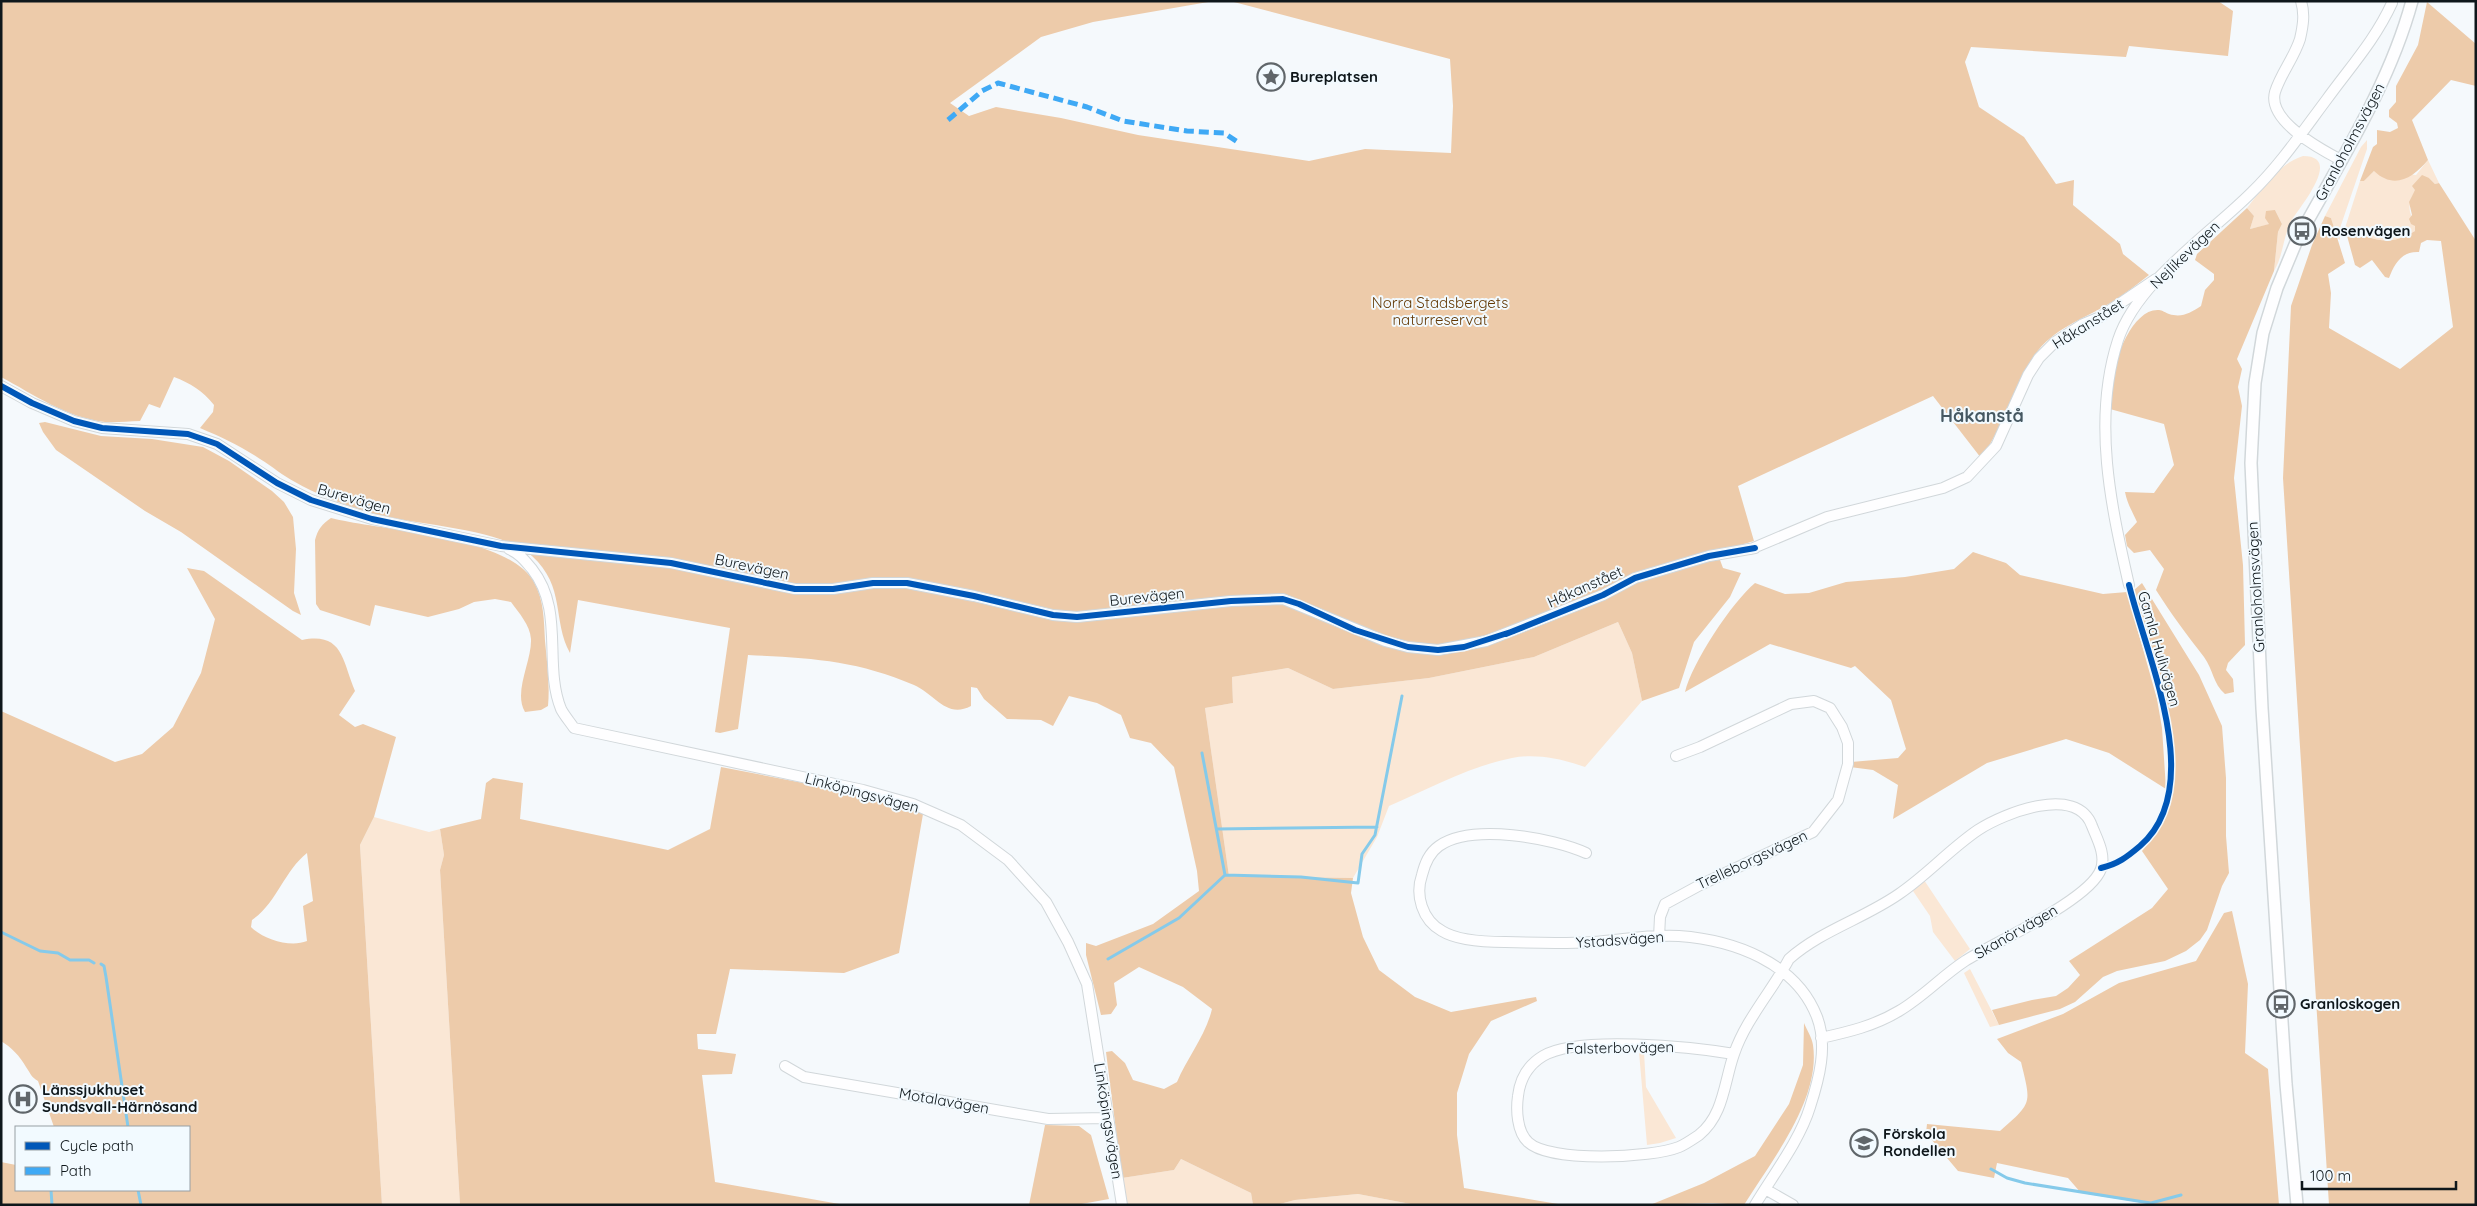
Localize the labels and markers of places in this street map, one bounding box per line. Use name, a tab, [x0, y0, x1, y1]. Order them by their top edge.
place icon: Bureplatsen	[1256, 62, 1286, 92]
place label: Bureplatsen	[1290, 67, 1378, 86]
bus stop icon: Rosenvägen	[2287, 216, 2317, 246]
place label: Rosenvägen	[2321, 221, 2410, 240]
bus stop icon: Granloskogen	[2266, 989, 2296, 1019]
place label: Granloskogen	[2300, 994, 2400, 1013]
place label: Länssjukhuset Sundsvall-Härnösand	[42, 1080, 197, 1116]
hospital icon: Länssjukhuset Sundsvall-Härnösand	[8, 1084, 38, 1114]
place label: Förskola Rondellen	[1883, 1124, 1956, 1160]
school or university icon: Förskola Rondellen	[1849, 1128, 1879, 1158]

